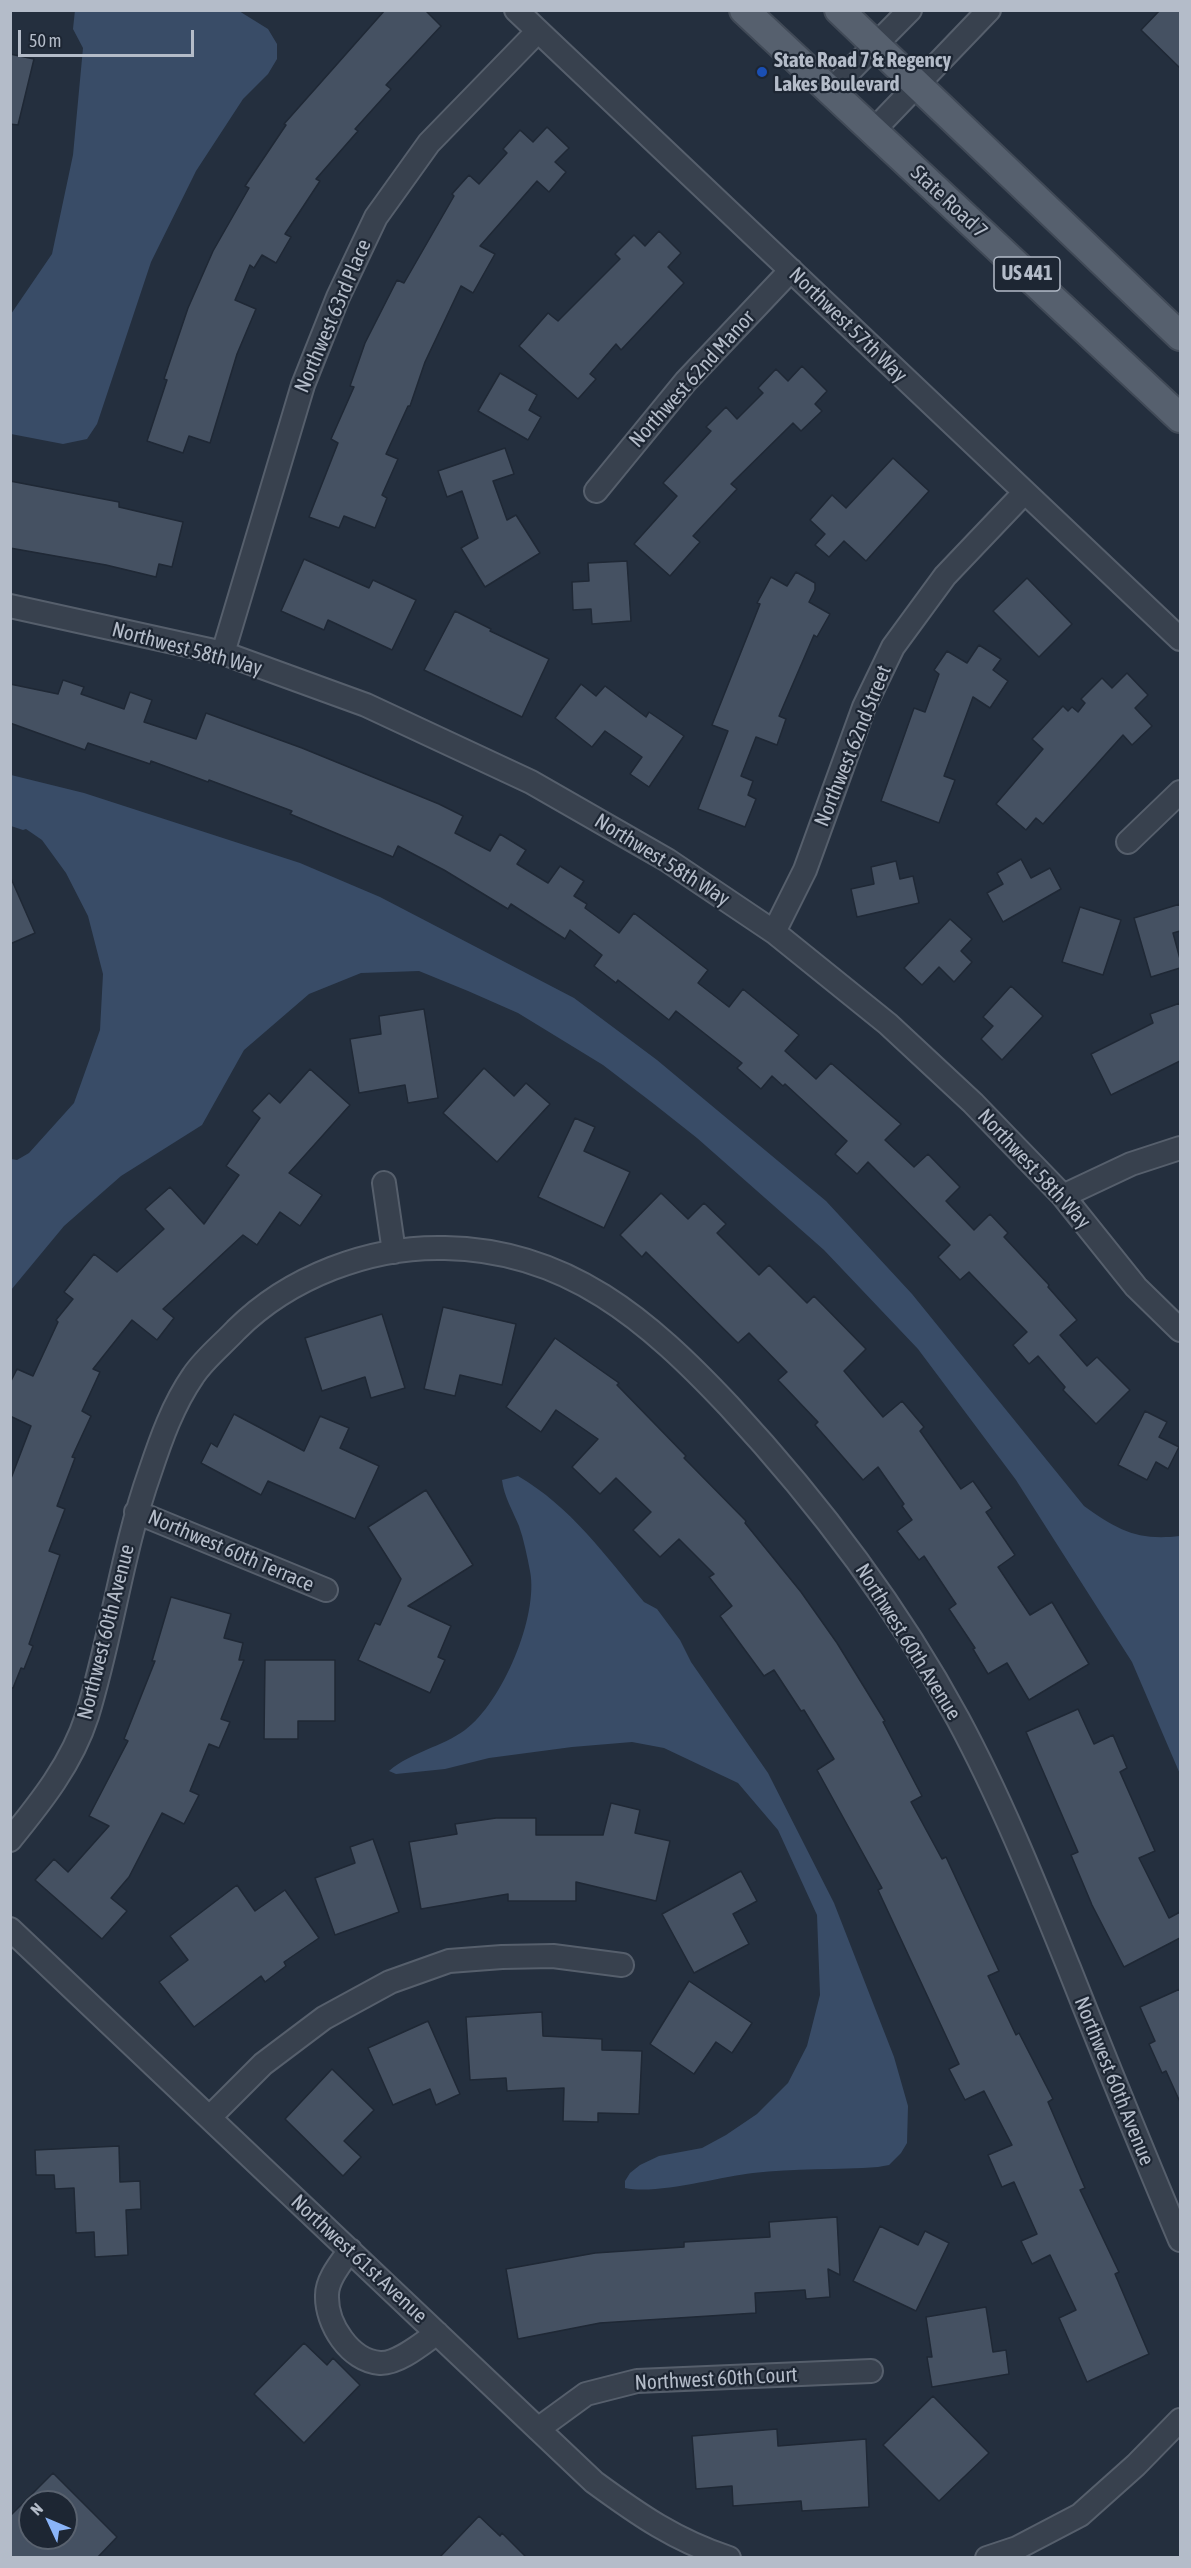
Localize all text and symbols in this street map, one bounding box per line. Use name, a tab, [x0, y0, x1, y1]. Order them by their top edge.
scale bar	[21, 18, 196, 56]
text: 50 m	[29, 30, 61, 51]
place label: State Road 7 & Regency Lakes Boulevard	[774, 47, 951, 97]
marker: State Road 7 & Regency Lakes Boulevard	[755, 65, 769, 79]
street label: State Road 7	[905, 160, 993, 244]
street label: Northwest 63rd Place	[289, 235, 377, 397]
road number: US 441	[994, 257, 1060, 291]
street label: Northwest 57th Way	[784, 262, 912, 388]
street label: Northwest 62nd Manor	[624, 305, 760, 453]
street label: Northwest 58th Way	[109, 617, 265, 681]
street label: Northwest 62nd Street	[809, 662, 897, 830]
street label: Northwest 58th Way	[590, 808, 734, 912]
street label: Northwest 58th Way	[972, 1104, 1096, 1234]
street label: Northwest 60th Terrace	[144, 1505, 318, 1597]
street label: Northwest 60th Avenue	[72, 1542, 140, 1722]
street label: Northwest 60th Avenue	[850, 1559, 966, 1725]
street label: Northwest 60th Avenue	[1069, 1993, 1159, 2169]
street label: Northwest 61st Avenue	[286, 2189, 432, 2329]
street label: Northwest 60th Court	[634, 2362, 798, 2396]
north arrow	[18, 2490, 78, 2550]
text: N	[27, 2499, 46, 2519]

